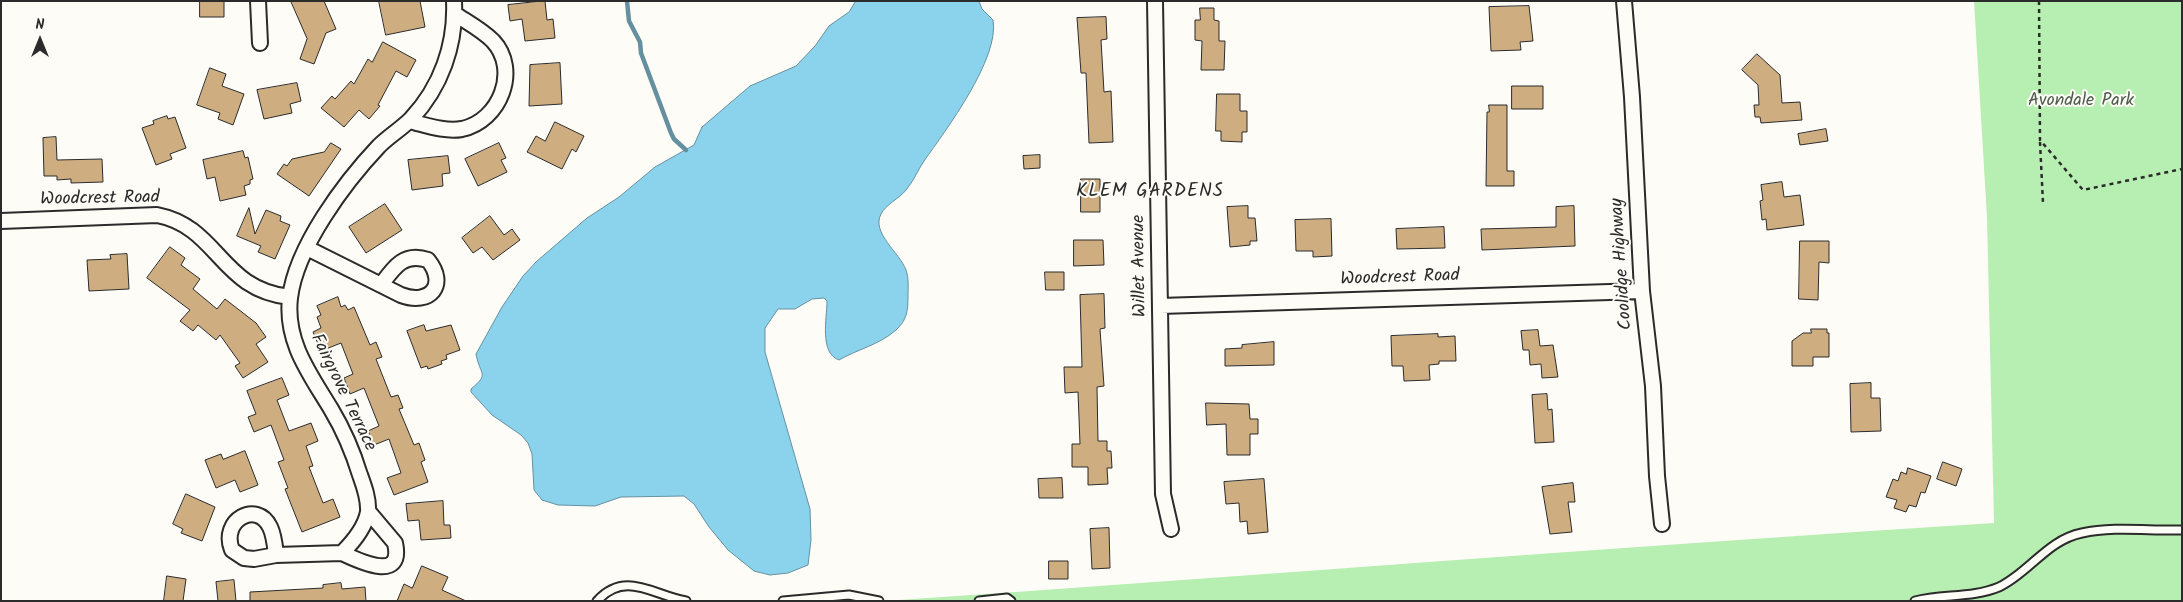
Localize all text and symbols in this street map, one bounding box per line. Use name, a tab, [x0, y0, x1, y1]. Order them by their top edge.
text: N	[36, 14, 44, 36]
north arrow	[15, 15, 65, 65]
park label: Avondale Park	[2028, 91, 2134, 113]
district label: KLEM GARDENS	[1075, 182, 1225, 204]
street label: Woodcrest Road	[40, 188, 160, 212]
street label: Coolidge Highway	[1608, 197, 1638, 331]
street label: Willet Avenue	[1129, 215, 1153, 317]
street label: Woodcrest Road	[1340, 266, 1460, 292]
street label: Fairgrove Terrace	[304, 331, 380, 455]

